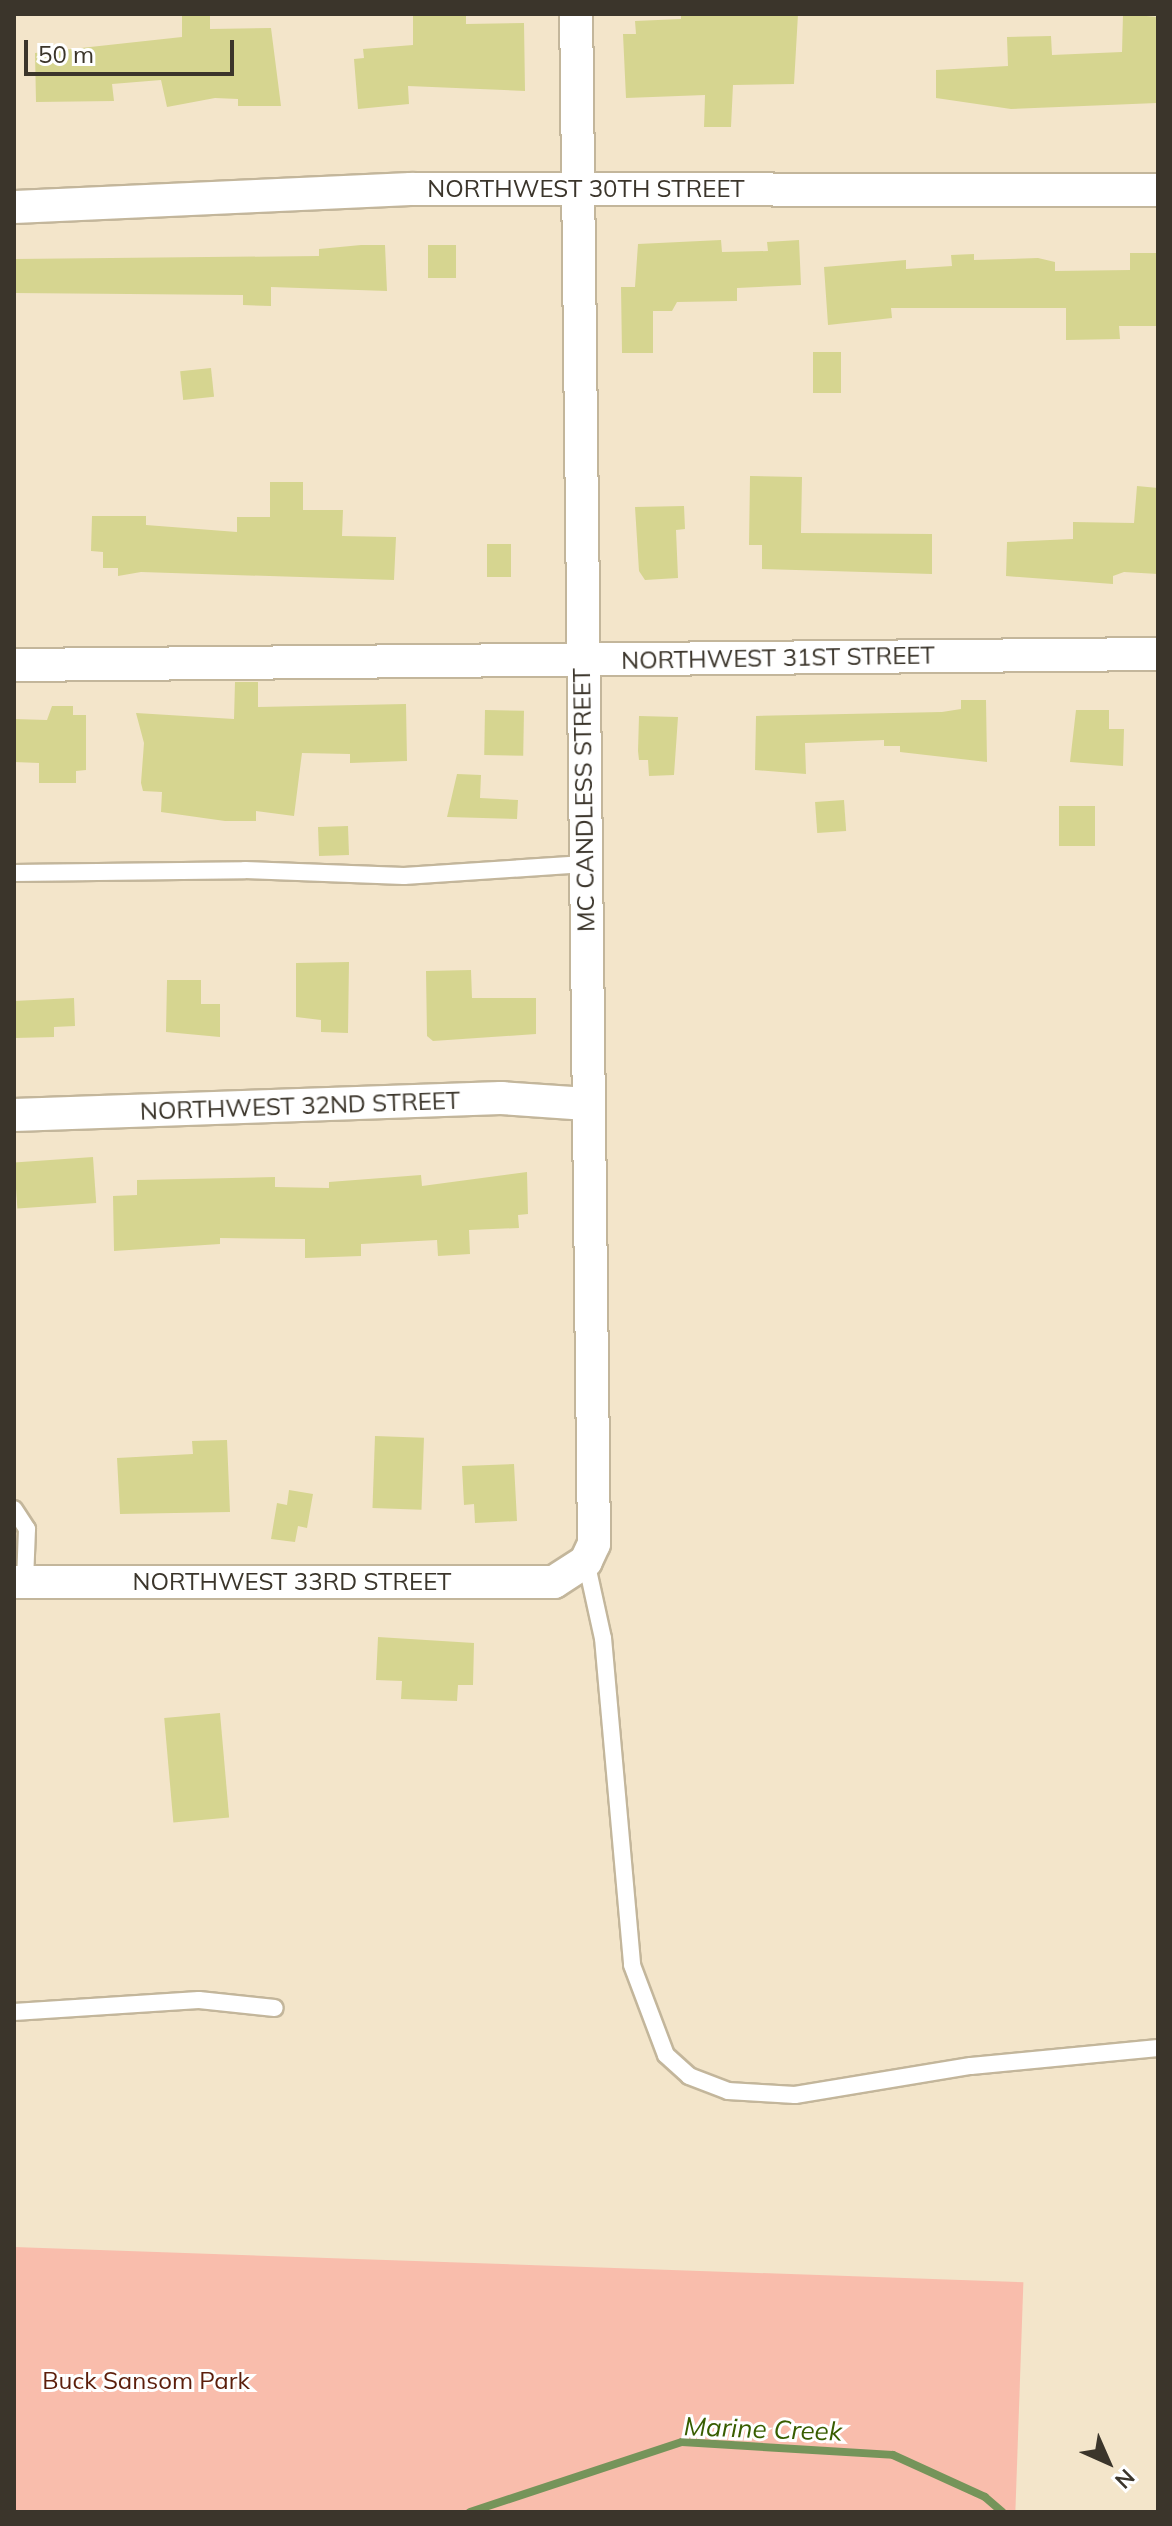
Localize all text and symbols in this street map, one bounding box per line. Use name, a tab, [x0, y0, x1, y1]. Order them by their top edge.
scale bar	[28, 24, 238, 74]
text: 50 m	[38, 39, 94, 69]
street label: NORTHWEST 30TH STREET	[427, 175, 745, 203]
street label: NORTHWEST 31ST STREET	[621, 641, 935, 675]
street label: MC CANDLESS STREET	[567, 668, 601, 932]
street label: NORTHWEST 32ND STREET	[139, 1086, 461, 1126]
street label: NORTHWEST 33RD STREET	[132, 1568, 452, 1596]
park label: Buck Sansom Park	[42, 2367, 250, 2395]
water label: Marine Creek	[683, 2411, 843, 2447]
north arrow	[1068, 2422, 1148, 2502]
text: N	[1109, 2463, 1141, 2495]

